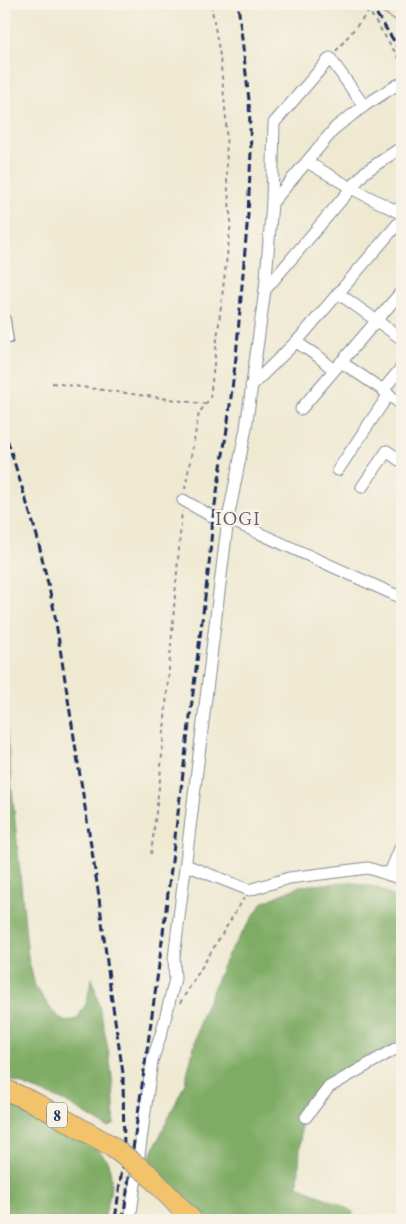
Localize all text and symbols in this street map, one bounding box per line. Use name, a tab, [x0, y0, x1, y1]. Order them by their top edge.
district label: IOGI	[215, 506, 261, 531]
road number: 8	[47, 1102, 67, 1128]

